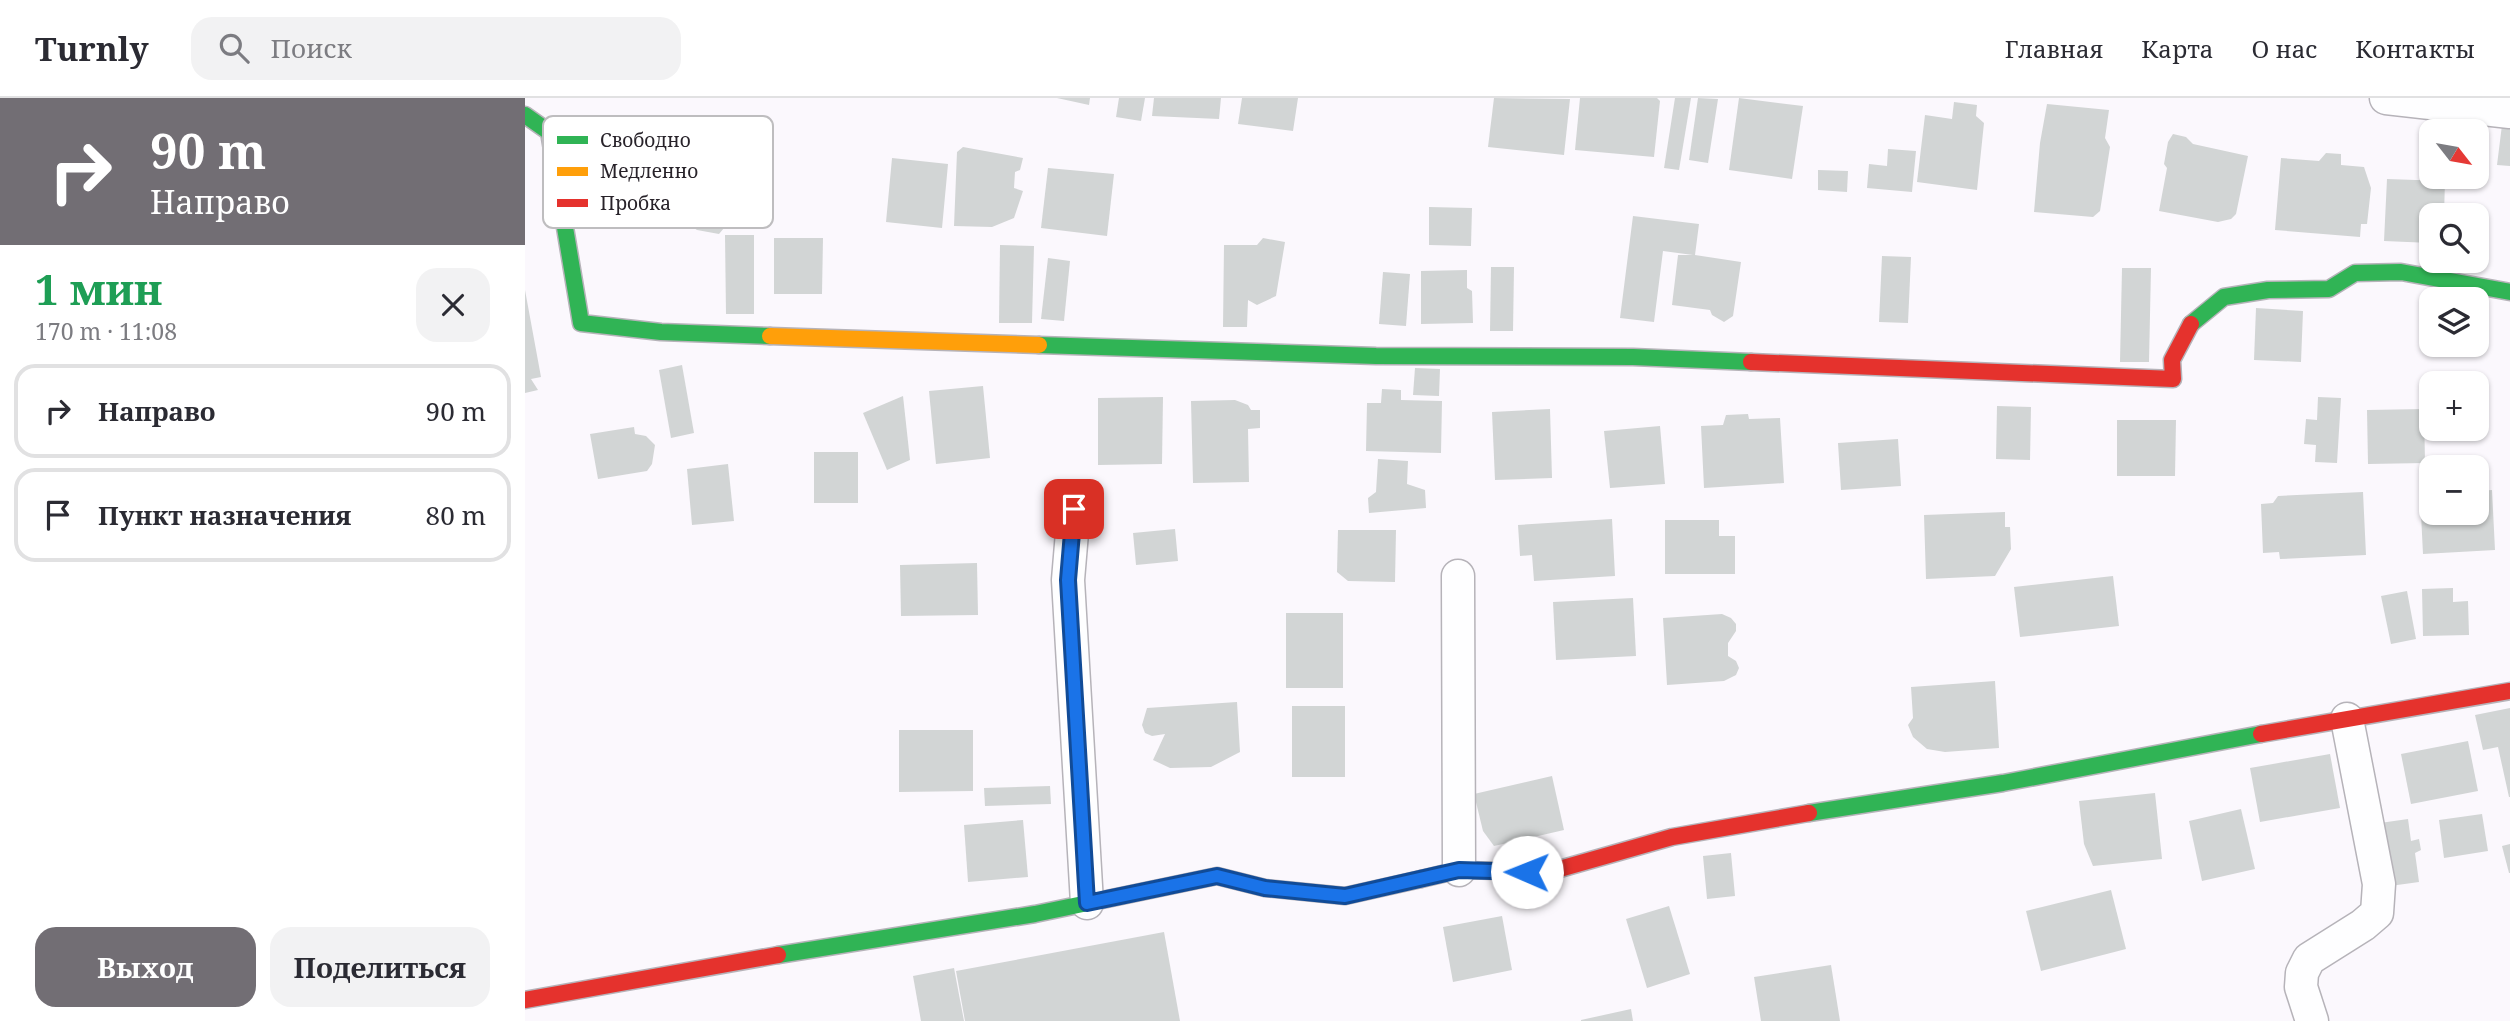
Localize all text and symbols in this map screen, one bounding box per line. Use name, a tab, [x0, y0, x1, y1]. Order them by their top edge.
search box	[191, 17, 681, 80]
text: Turnly	[35, 26, 149, 71]
icon: search	[215, 29, 253, 67]
text: Поиск	[271, 30, 352, 66]
text: Главная	[2005, 32, 2103, 65]
text: Карта	[2141, 32, 2214, 65]
text: О нас	[2252, 32, 2317, 65]
text: Контакты	[2355, 32, 2475, 65]
legend	[543, 116, 773, 228]
text: 90 m	[150, 117, 266, 183]
north arrow	[2419, 119, 2489, 189]
map controls	[2419, 119, 2489, 525]
icon: right	[35, 126, 126, 217]
text: Свободно	[600, 127, 691, 153]
text: Медленно	[600, 158, 698, 184]
text: Направо	[150, 180, 290, 223]
text: Пробка	[600, 190, 671, 216]
button: search	[2419, 203, 2489, 273]
text: 1 мин	[35, 260, 162, 317]
button: close	[416, 268, 490, 342]
button: layers	[2419, 287, 2489, 357]
text: 170 m · 11:08	[35, 315, 177, 347]
button: +	[2419, 371, 2489, 441]
icon: right	[39, 392, 77, 430]
text: Направо	[98, 393, 216, 429]
text: 90 m	[426, 393, 486, 429]
button: −	[2419, 455, 2489, 525]
pin	[1044, 479, 1104, 539]
icon: arrive	[1055, 490, 1093, 528]
icon: arrive	[39, 496, 77, 534]
text: Пункт назначения	[98, 497, 351, 533]
text: 80 m	[426, 497, 486, 533]
position arrow	[1490, 835, 1564, 909]
button: Выход	[35, 927, 256, 1007]
button: Поделиться	[270, 927, 490, 1007]

